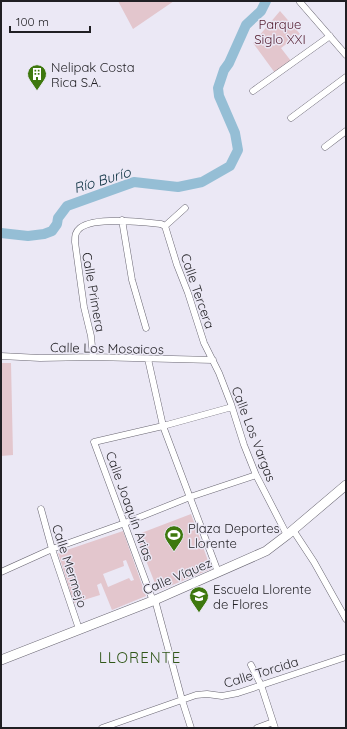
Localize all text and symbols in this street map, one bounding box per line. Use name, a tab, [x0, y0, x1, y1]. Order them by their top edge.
scale bar	[10, 8, 90, 34]
text: 100 m	[16, 14, 49, 29]
park label: Parque Siglo XXI	[254, 16, 306, 47]
place label: Nelipak Costa Rica S.A.	[51, 59, 135, 90]
building icon: Nelipak Costa Rica S.A.	[26, 63, 48, 91]
water label: Río Burío	[71, 163, 133, 197]
street label: Calle Primera	[79, 251, 109, 333]
street label: Calle Tercera	[178, 251, 218, 331]
street label: Calle Los Mosaicos	[50, 339, 164, 357]
street label: Calle Los Vargas	[228, 384, 280, 484]
street label: Calle Joaquín Arias	[103, 449, 157, 563]
place label: Plaza Deportes Llorente	[188, 520, 280, 551]
street label: Calle Mermejo	[49, 522, 91, 610]
sports icon: Plaza Deportes Llorente	[163, 524, 185, 552]
street label: Calle Víquez	[140, 554, 214, 598]
place label: Escuela Llorente de Flores	[213, 581, 311, 612]
school or university icon: Escuela Llorente de Flores	[188, 585, 210, 613]
district label: LLORENTE	[99, 648, 181, 667]
street label: Calle Torcida	[222, 653, 300, 691]

